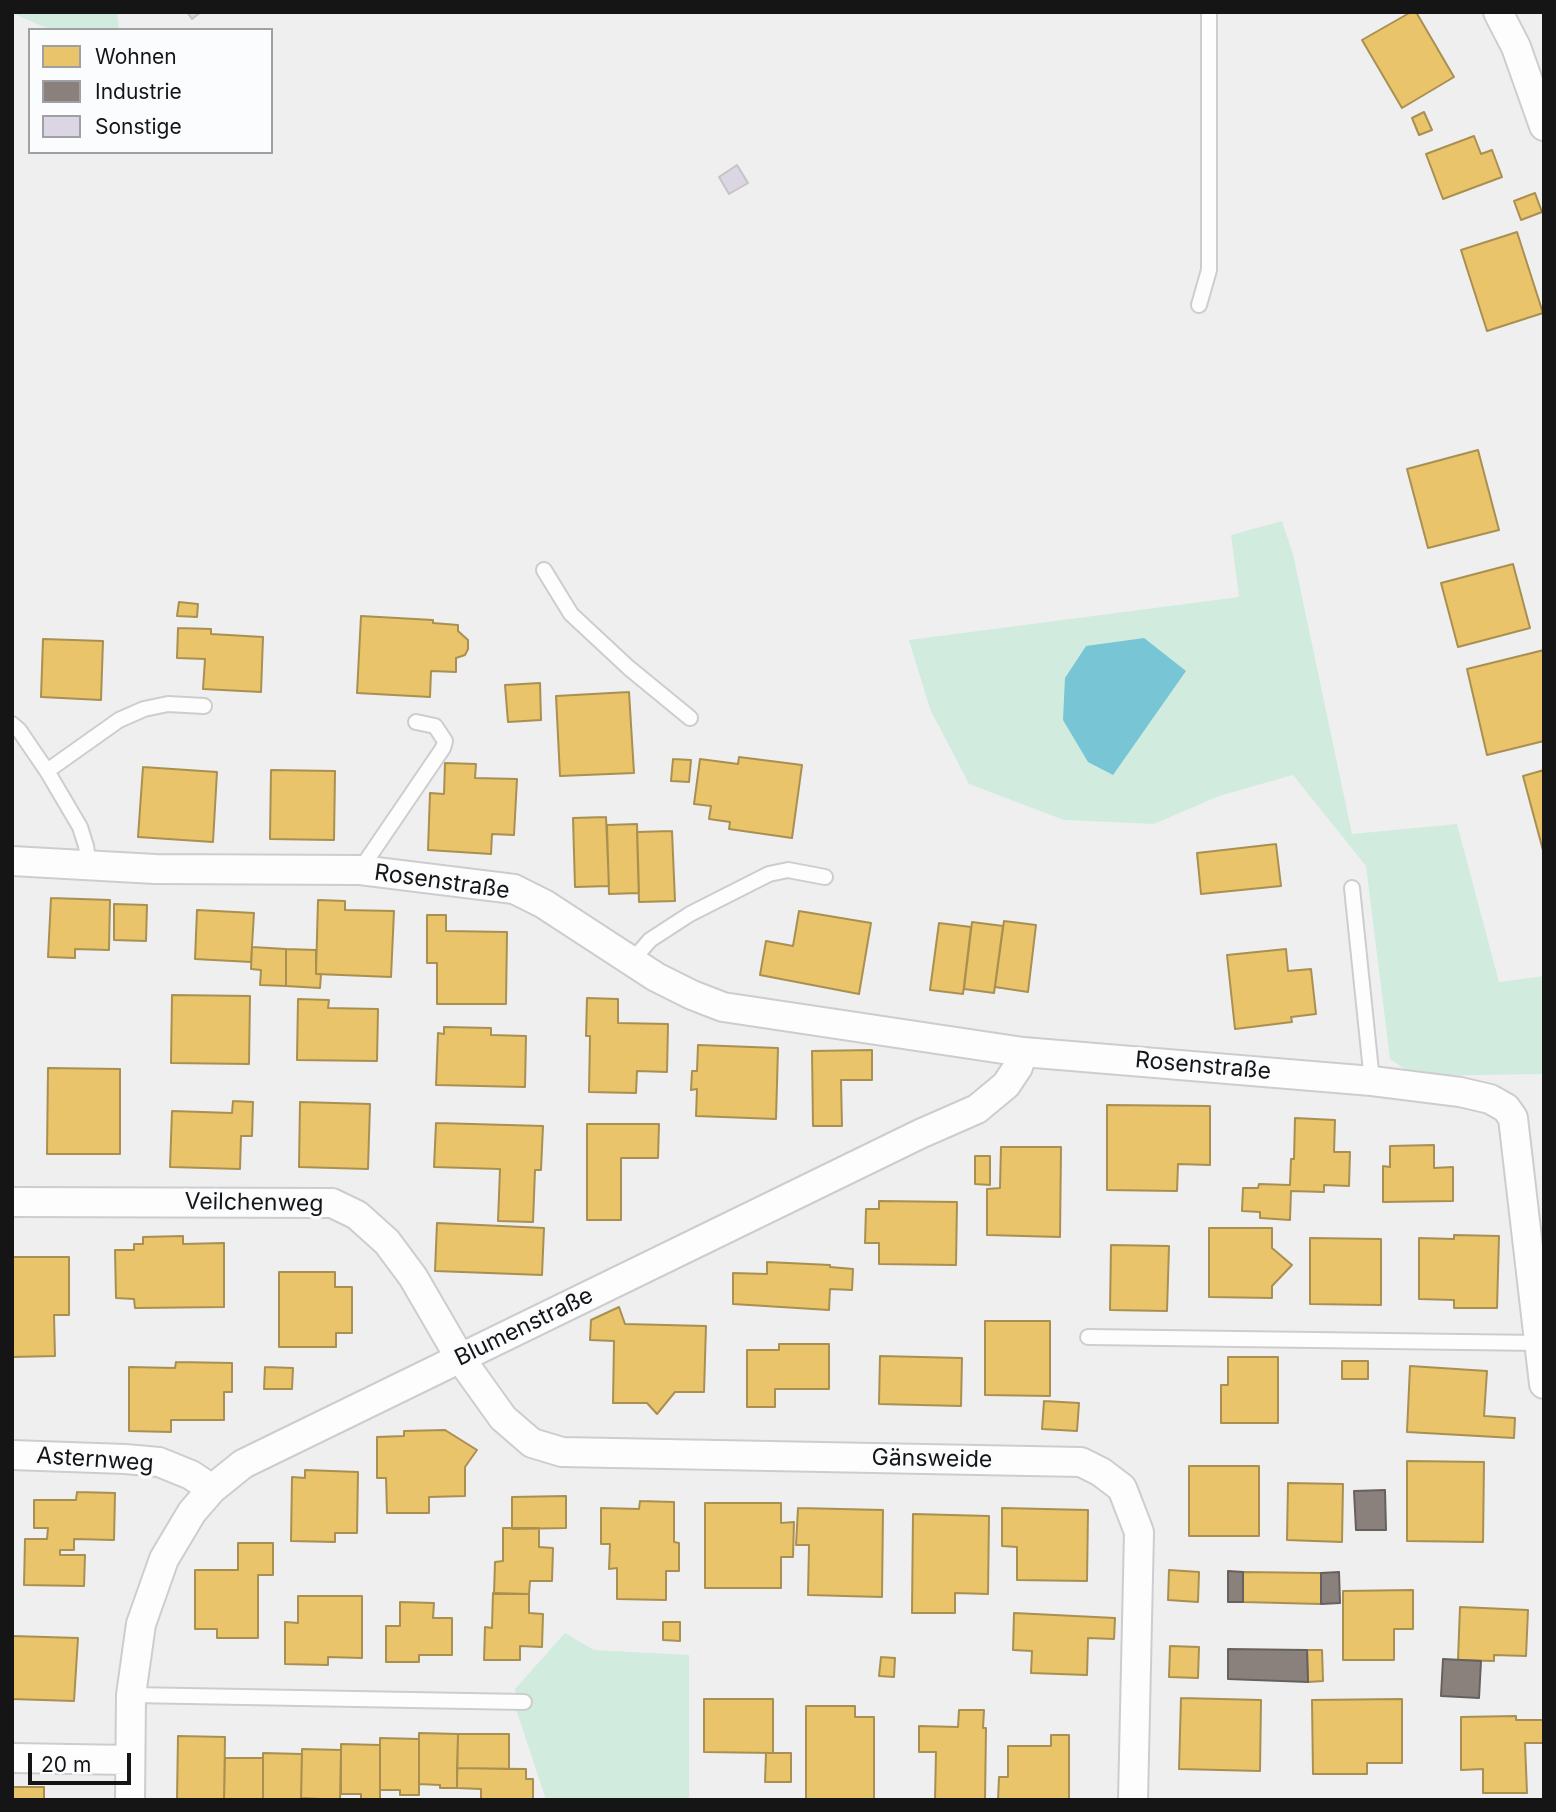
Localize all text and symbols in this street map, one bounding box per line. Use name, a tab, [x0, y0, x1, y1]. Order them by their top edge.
legend	[28, 28, 273, 154]
text: Wohnen	[95, 44, 177, 69]
text: Industrie	[95, 79, 182, 104]
text: Sonstige	[95, 114, 182, 139]
street label: Rosenstraße	[373, 859, 511, 905]
street label: Rosenstraße	[1134, 1046, 1272, 1086]
street label: Veilchenweg	[184, 1188, 324, 1218]
street label: Blumenstraße	[450, 1282, 598, 1372]
street label: Asternweg	[36, 1442, 154, 1478]
street label: Gänsweide	[871, 1444, 993, 1474]
scale bar	[32, 1738, 135, 1782]
text: 20 m	[41, 1752, 91, 1777]

